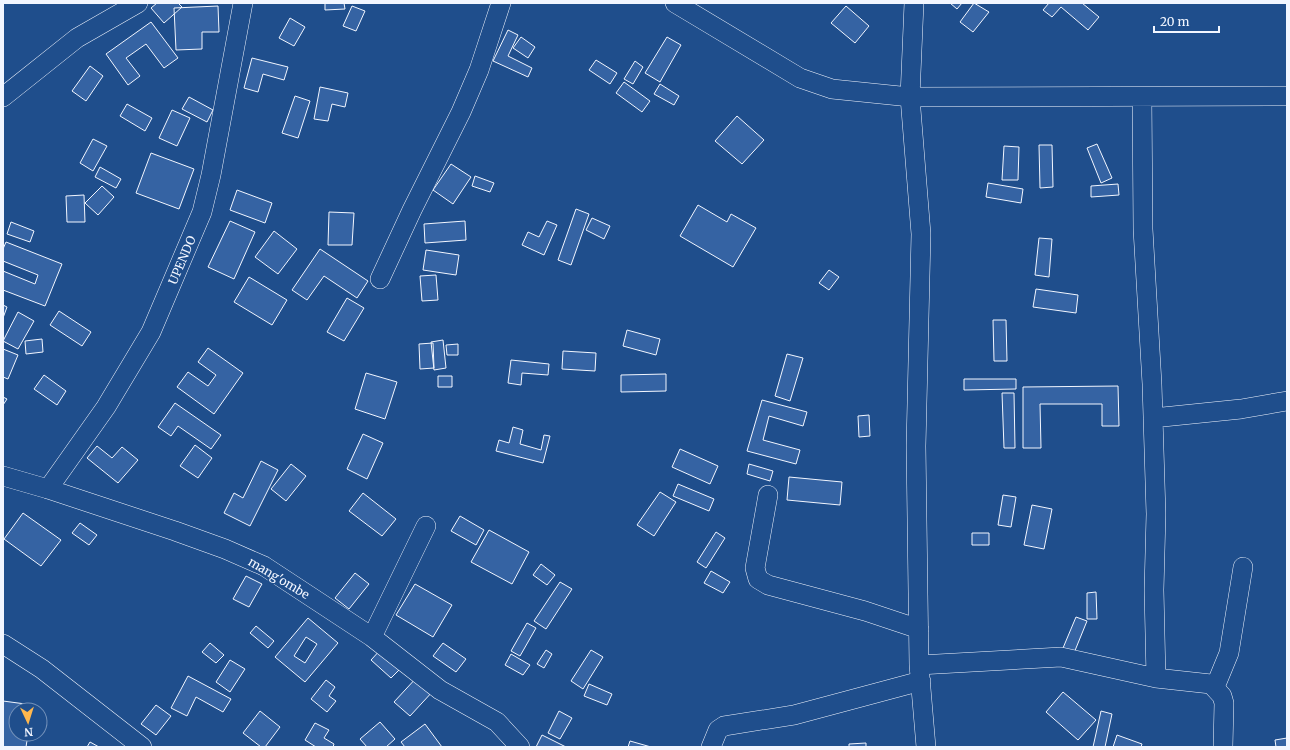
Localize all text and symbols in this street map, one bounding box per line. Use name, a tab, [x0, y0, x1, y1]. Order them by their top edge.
scale bar	[1154, 8, 1219, 34]
text: 20 m	[1160, 14, 1189, 29]
street label: UPENDO	[165, 233, 199, 287]
street label: mang'ombe	[246, 554, 312, 602]
north arrow	[8, 702, 48, 742]
text: N	[24, 725, 34, 739]

